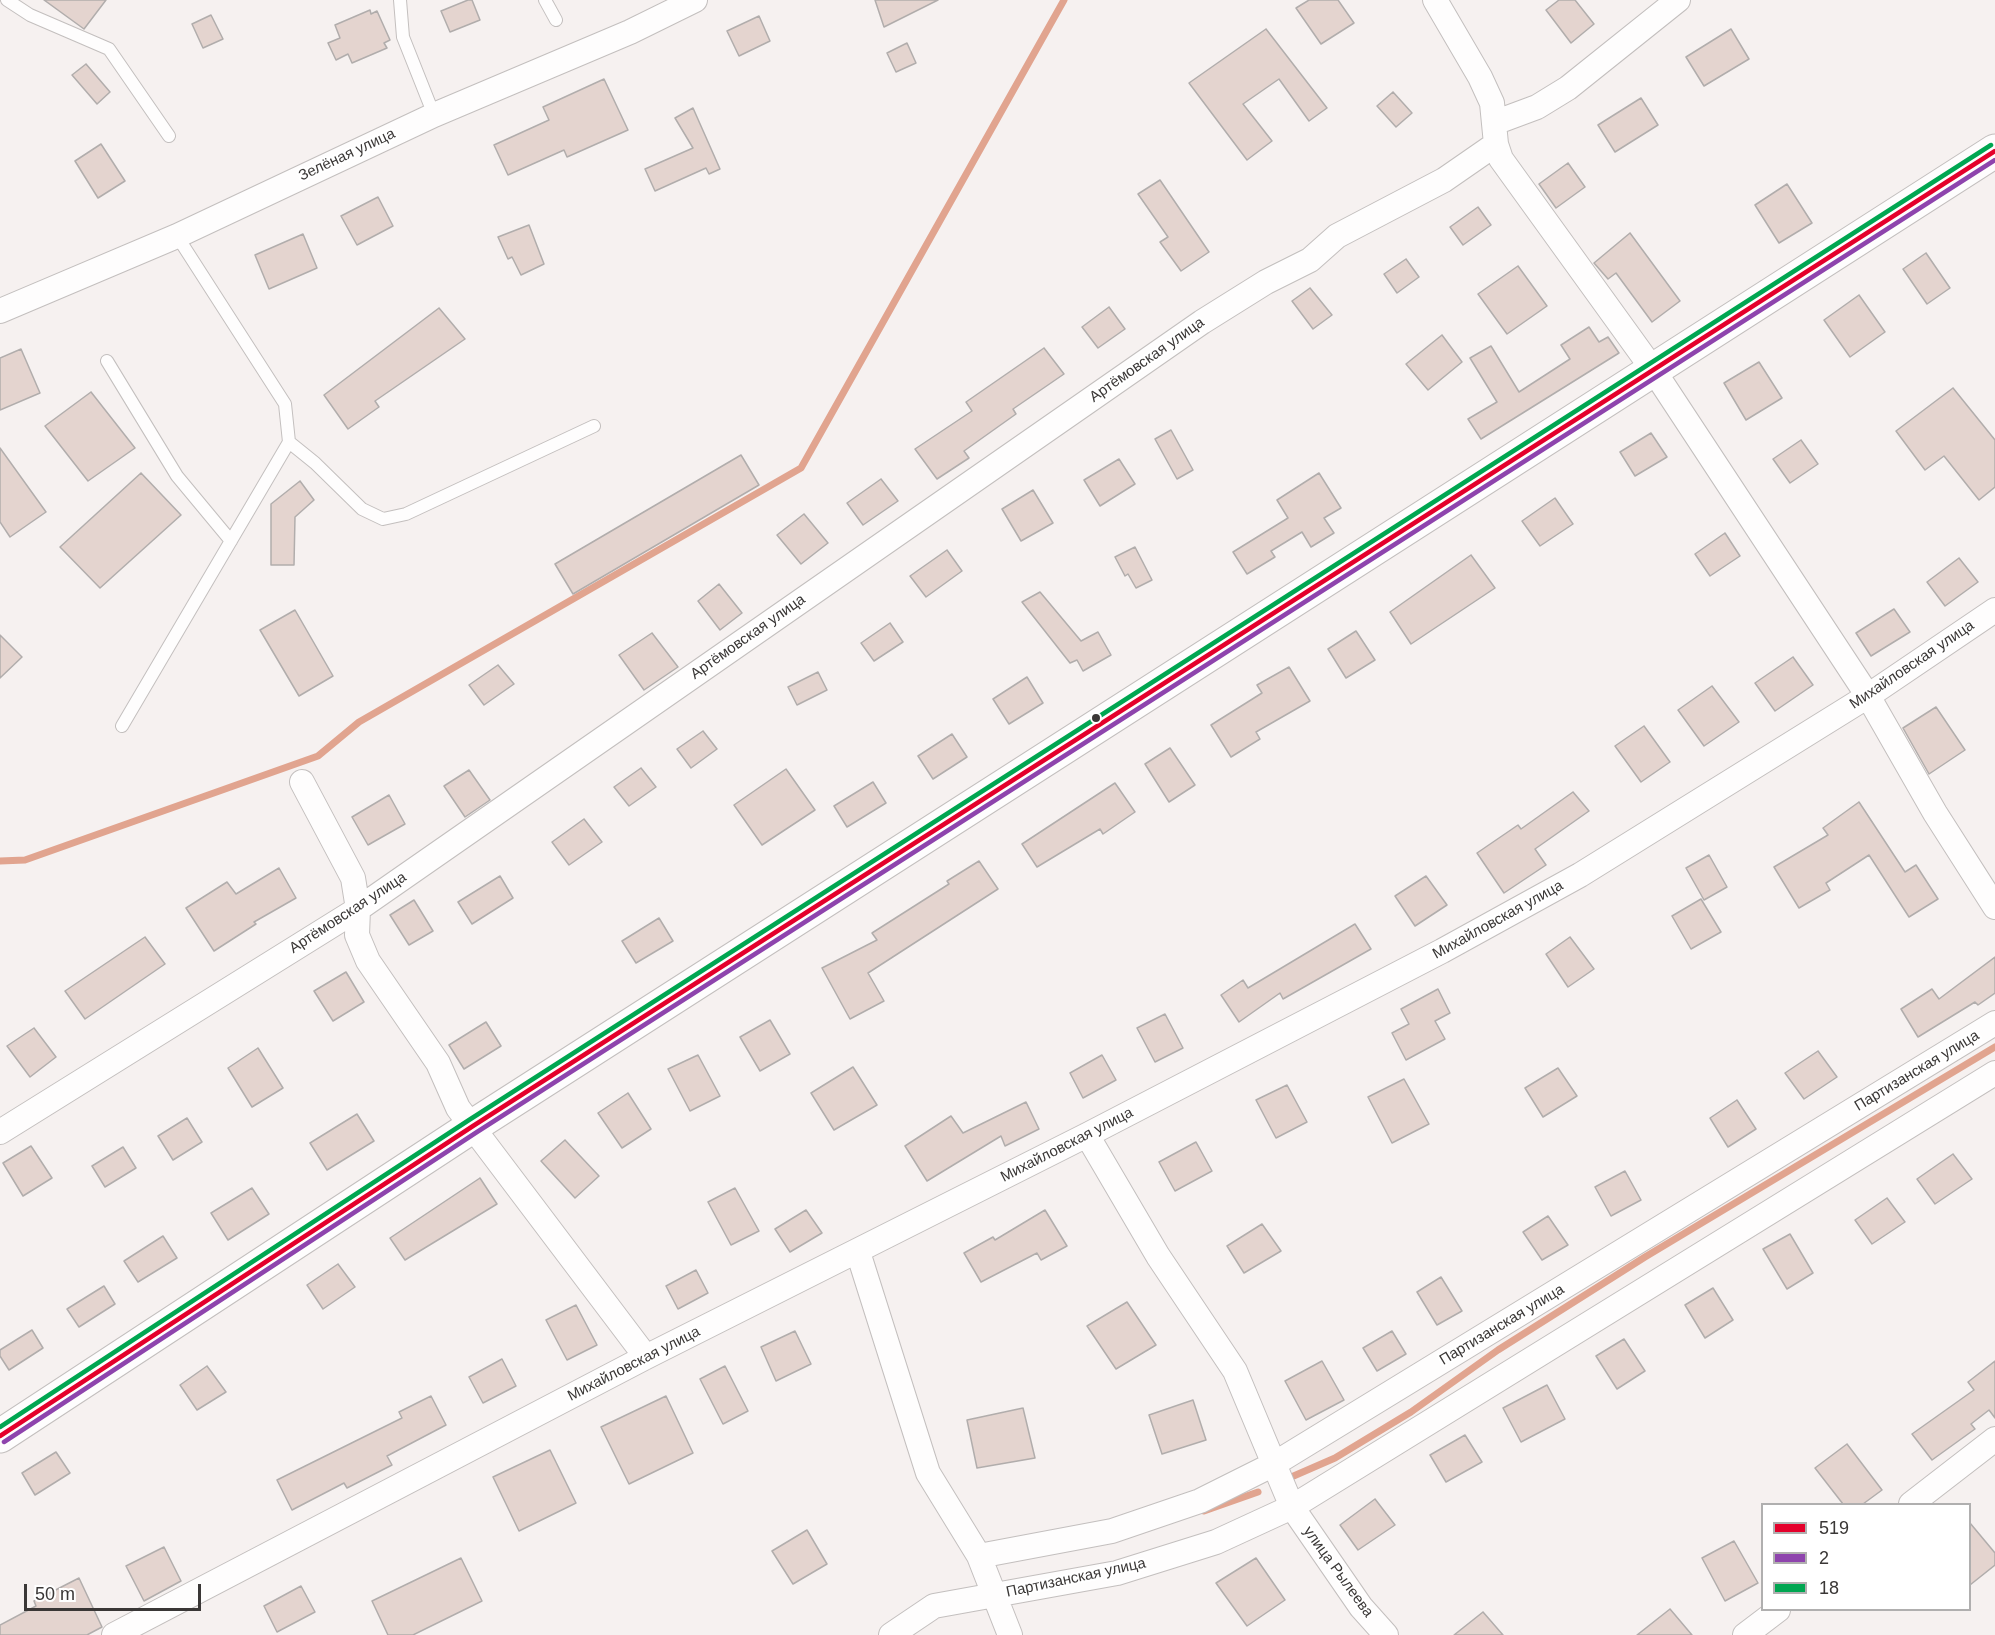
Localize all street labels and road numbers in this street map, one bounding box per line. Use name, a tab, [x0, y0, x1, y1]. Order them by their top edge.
street label: Зелёная улица	[296, 125, 398, 185]
street label: Артёмовская улица	[1086, 314, 1208, 406]
street label: Артёмовская улица	[687, 591, 809, 683]
street label: Михайловская улица	[1846, 617, 1978, 713]
street label: Артёмовская улица	[286, 868, 410, 958]
street label: Михайловская улица	[1430, 877, 1566, 963]
street label: Партизанская улица	[1851, 1027, 1983, 1115]
street label: Михайловская улица	[998, 1104, 1136, 1186]
street label: Партизанская улица	[1436, 1281, 1568, 1369]
street label: Михайловская улица	[565, 1323, 703, 1405]
street label: улица Рылеева	[1299, 1523, 1377, 1621]
street label: Партизанская улица	[1005, 1554, 1147, 1602]

